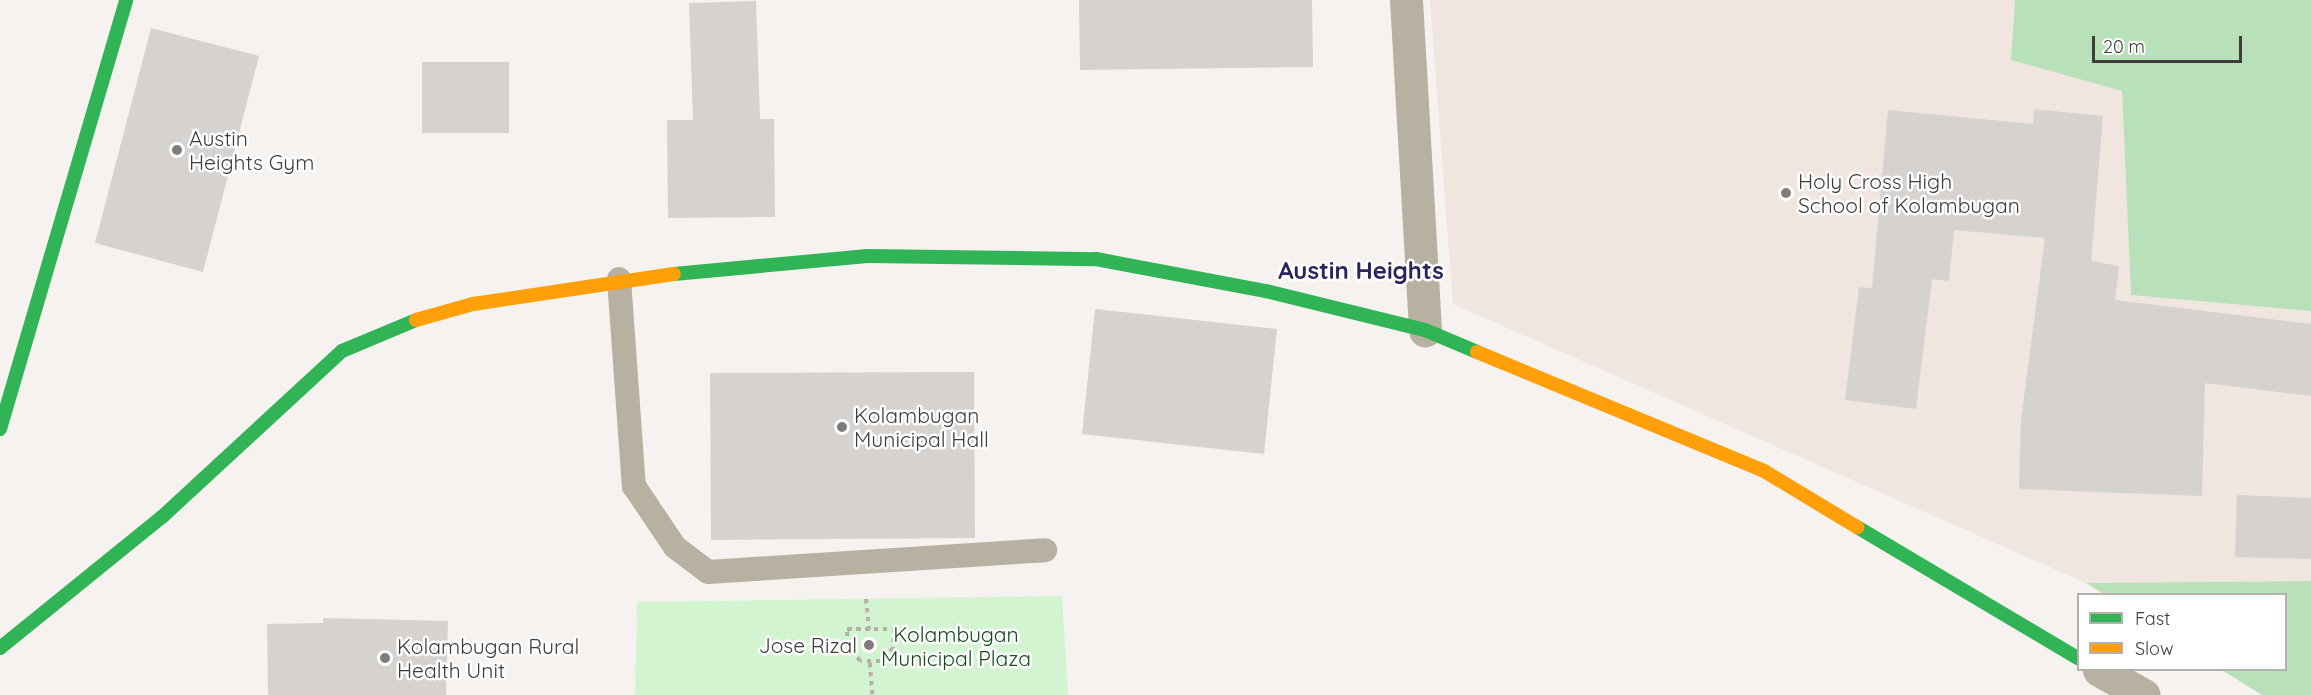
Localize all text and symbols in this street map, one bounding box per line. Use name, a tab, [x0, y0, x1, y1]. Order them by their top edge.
scale bar	[2095, 24, 2245, 62]
text: 20 m	[2103, 35, 2145, 58]
place label: Austin Heights Gym	[189, 125, 314, 175]
marker: Austin Heights Gym	[170, 143, 184, 157]
place label: Holy Cross High School of Kolambugan	[1798, 168, 2020, 218]
marker: Holy Cross High School of Kolambugan	[1779, 186, 1793, 200]
district label: Austin Heights	[1278, 257, 1444, 285]
place label: Kolambugan Municipal Hall	[854, 402, 989, 452]
marker: Kolambugan Municipal Hall	[835, 420, 849, 434]
legend	[2077, 593, 2287, 671]
text: Fast	[2135, 607, 2170, 630]
park label: Kolambugan Municipal Plaza	[881, 621, 1031, 671]
place label: Jose Rizal	[759, 632, 857, 658]
place label: Kolambugan Rural Health Unit	[397, 633, 579, 683]
text: Slow	[2135, 637, 2173, 660]
marker: Jose Rizal	[862, 638, 876, 652]
marker: Kolambugan Rural Health Unit	[378, 651, 392, 665]

